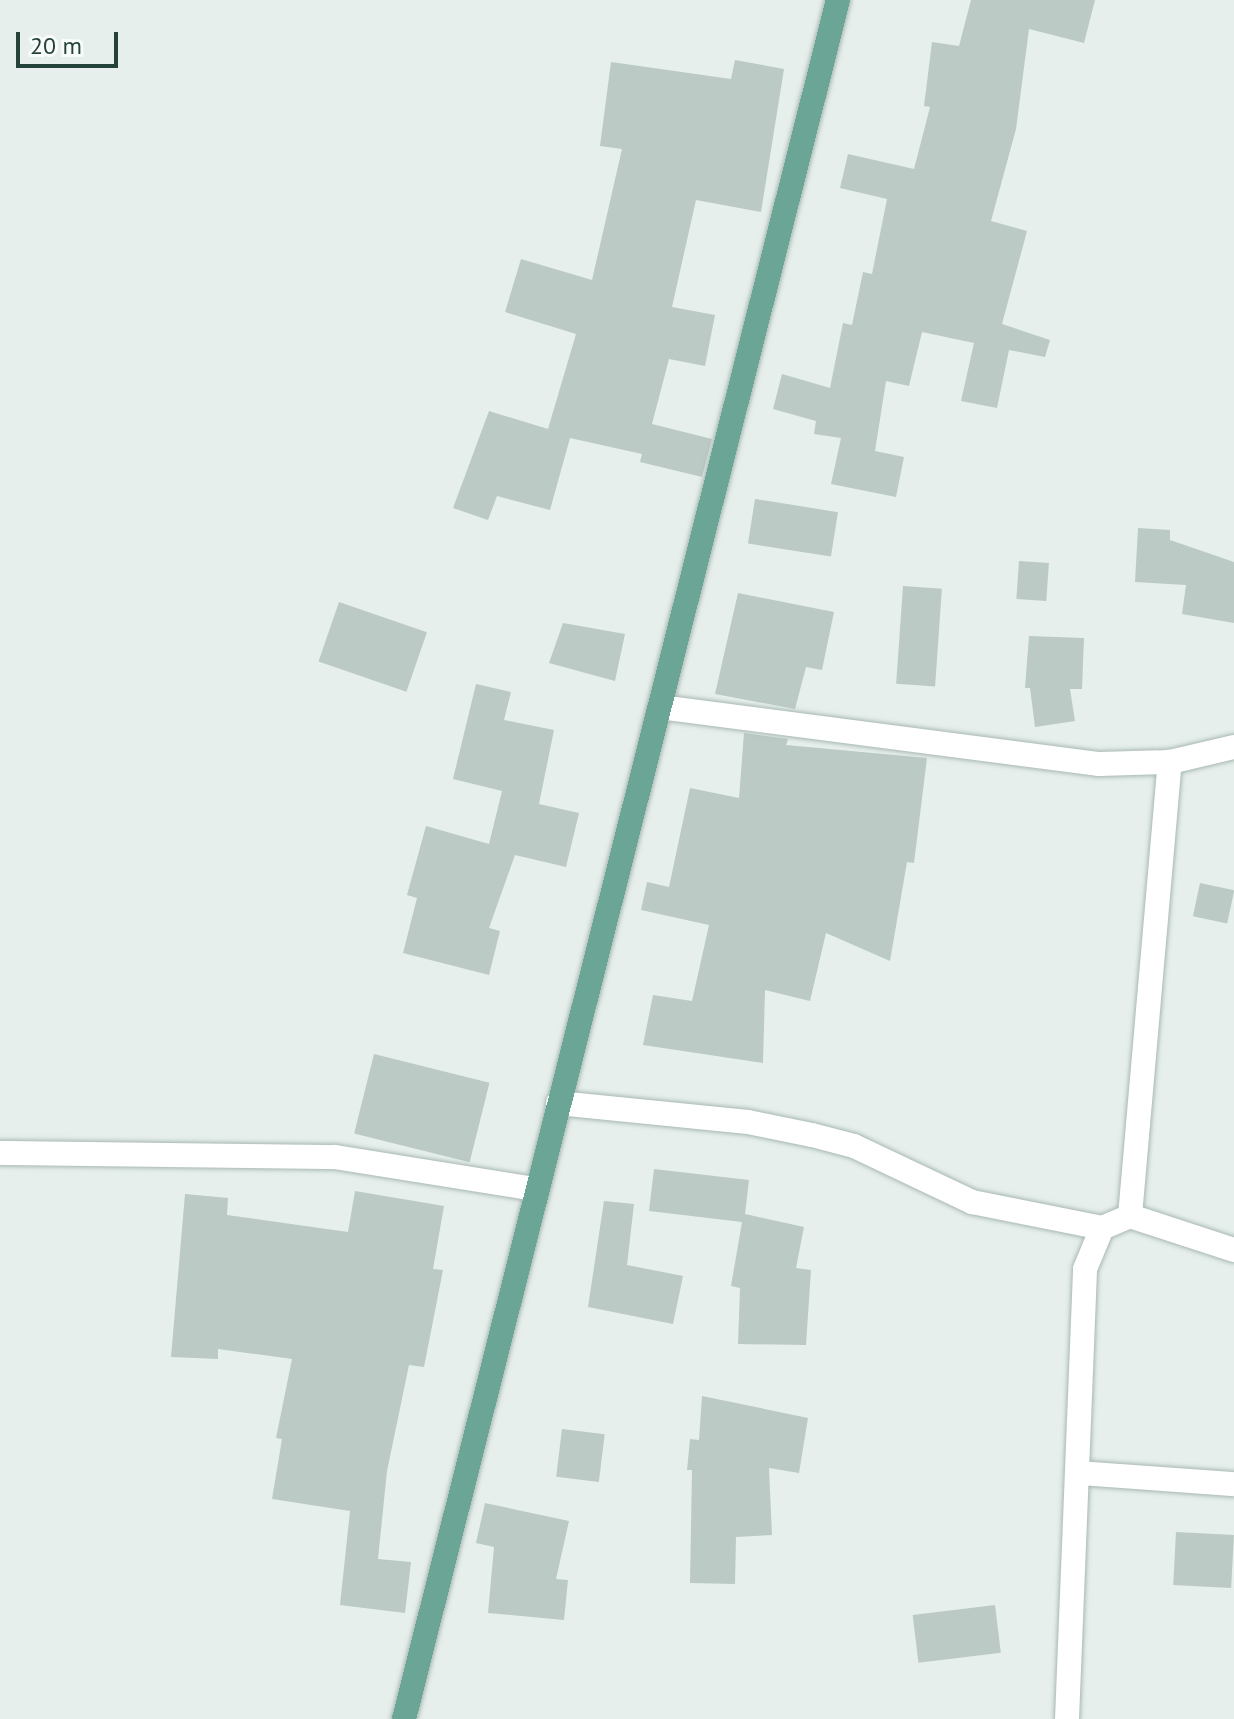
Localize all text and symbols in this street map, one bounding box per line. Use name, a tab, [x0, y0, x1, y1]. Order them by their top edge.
scale bar	[20, 16, 122, 66]
text: 20 m	[30, 30, 82, 61]

